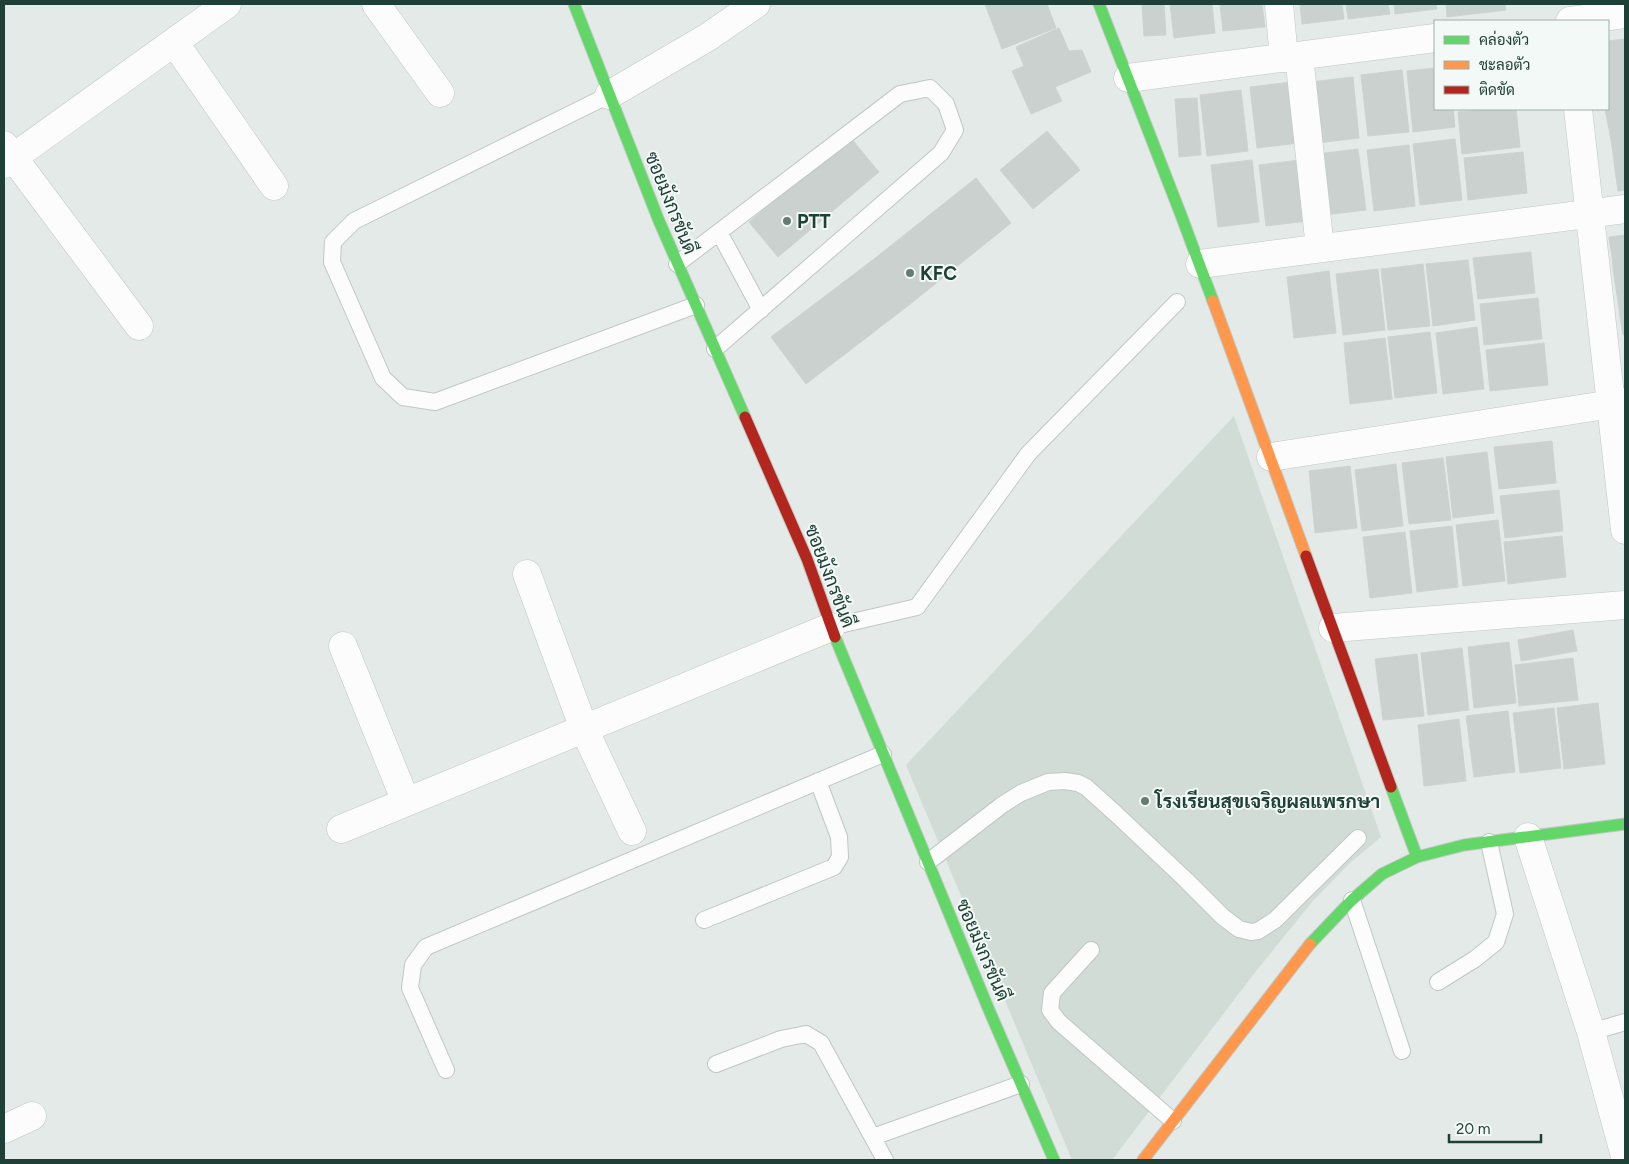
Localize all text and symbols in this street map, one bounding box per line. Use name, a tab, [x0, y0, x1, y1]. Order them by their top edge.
legend	[1434, 20, 1609, 110]
text: คล่องตัว	[1479, 30, 1529, 49]
text: ชะลอตัว	[1479, 56, 1530, 74]
text: ติดขัด	[1479, 81, 1515, 99]
street label: ซอยมังกรขันดี	[640, 148, 703, 258]
place label: PTT	[797, 210, 831, 233]
marker: PTT	[781, 215, 793, 227]
place label: KFC	[920, 262, 957, 285]
marker: KFC	[904, 267, 916, 279]
street label: ซอยมังกรขันดี	[800, 521, 861, 631]
place label: โรงเรียนสุขเจริญผลแพรกษา	[1154, 789, 1380, 816]
marker: โรงเรียนสุขเจริญผลแพรกษา	[1139, 795, 1151, 807]
street label: ซอยมังกรขันดี	[951, 895, 1016, 1005]
scale bar	[1449, 1112, 1542, 1144]
text: 20 m	[1456, 1120, 1490, 1138]

